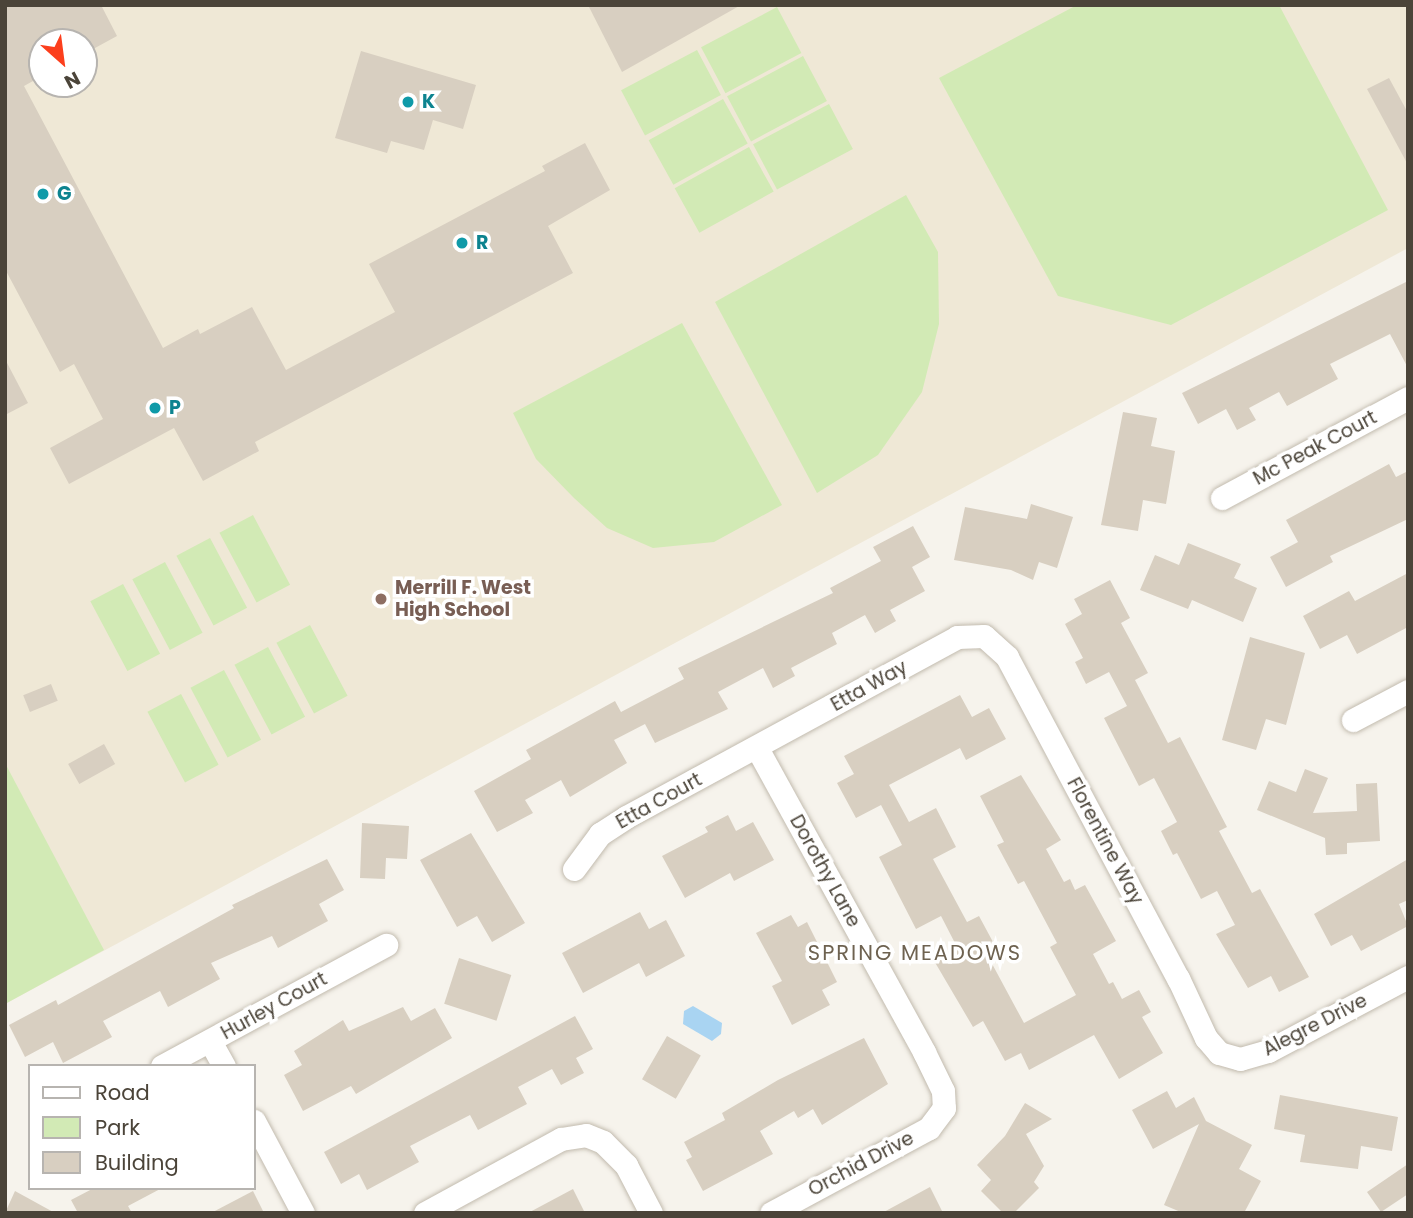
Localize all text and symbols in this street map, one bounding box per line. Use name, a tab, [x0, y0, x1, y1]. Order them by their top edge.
north arrow	[28, 28, 98, 98]
text: N	[60, 65, 85, 95]
place label: K	[422, 91, 435, 113]
marker: K	[400, 94, 416, 110]
place label: G	[57, 183, 71, 205]
marker: G	[35, 186, 51, 202]
place label: R	[476, 232, 488, 254]
marker: R	[454, 235, 470, 251]
place label: P	[169, 397, 181, 419]
marker: P	[147, 400, 163, 416]
street label: Mc Peak Court	[1249, 406, 1381, 490]
place label: Merrill F. West High School	[395, 577, 531, 621]
marker: Merrill F. West High School	[373, 591, 389, 607]
street label: Etta Way	[827, 656, 911, 716]
street label: Etta Court	[612, 768, 706, 834]
street label: Florentine Way	[1062, 774, 1148, 908]
street label: Dorothy Lane	[785, 811, 865, 931]
district label: SPRING MEADOWS	[810, 940, 1020, 966]
street label: Hurley Court	[217, 968, 331, 1044]
street label: Alegre Drive	[1259, 989, 1371, 1061]
legend	[28, 1064, 256, 1190]
text: Road	[95, 1078, 150, 1107]
text: Park	[95, 1113, 140, 1142]
street label: Orchid Drive	[804, 1127, 918, 1201]
text: Building	[95, 1148, 179, 1177]

